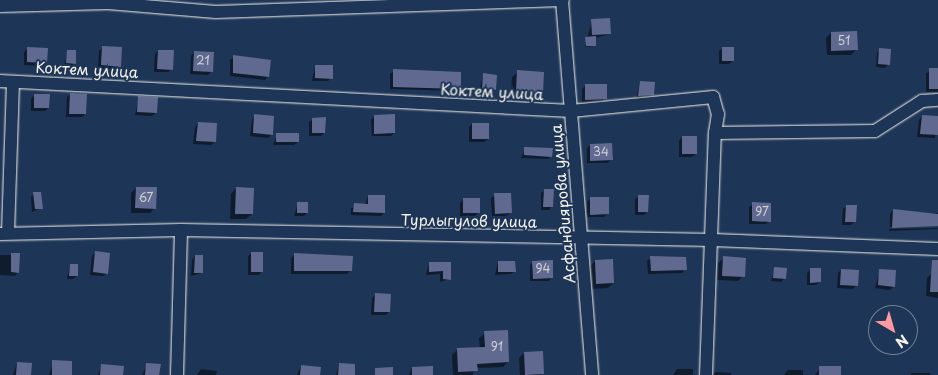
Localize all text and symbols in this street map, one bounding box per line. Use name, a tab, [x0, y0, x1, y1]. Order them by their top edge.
house number: 51	[838, 34, 850, 48]
house number: 21	[196, 54, 210, 68]
street label: Коктем улица	[35, 57, 139, 81]
street label: Коктем улица	[440, 79, 544, 103]
street label: Асфандиярова улица	[546, 123, 578, 285]
house number: 34	[593, 145, 609, 159]
house number: 67	[139, 191, 153, 205]
house number: 97	[755, 205, 769, 219]
street label: Турлыгулов улица	[401, 210, 537, 230]
house number: 94	[536, 262, 550, 276]
north arrow	[868, 305, 918, 355]
text: N	[891, 330, 913, 353]
house number: 91	[491, 340, 503, 354]

